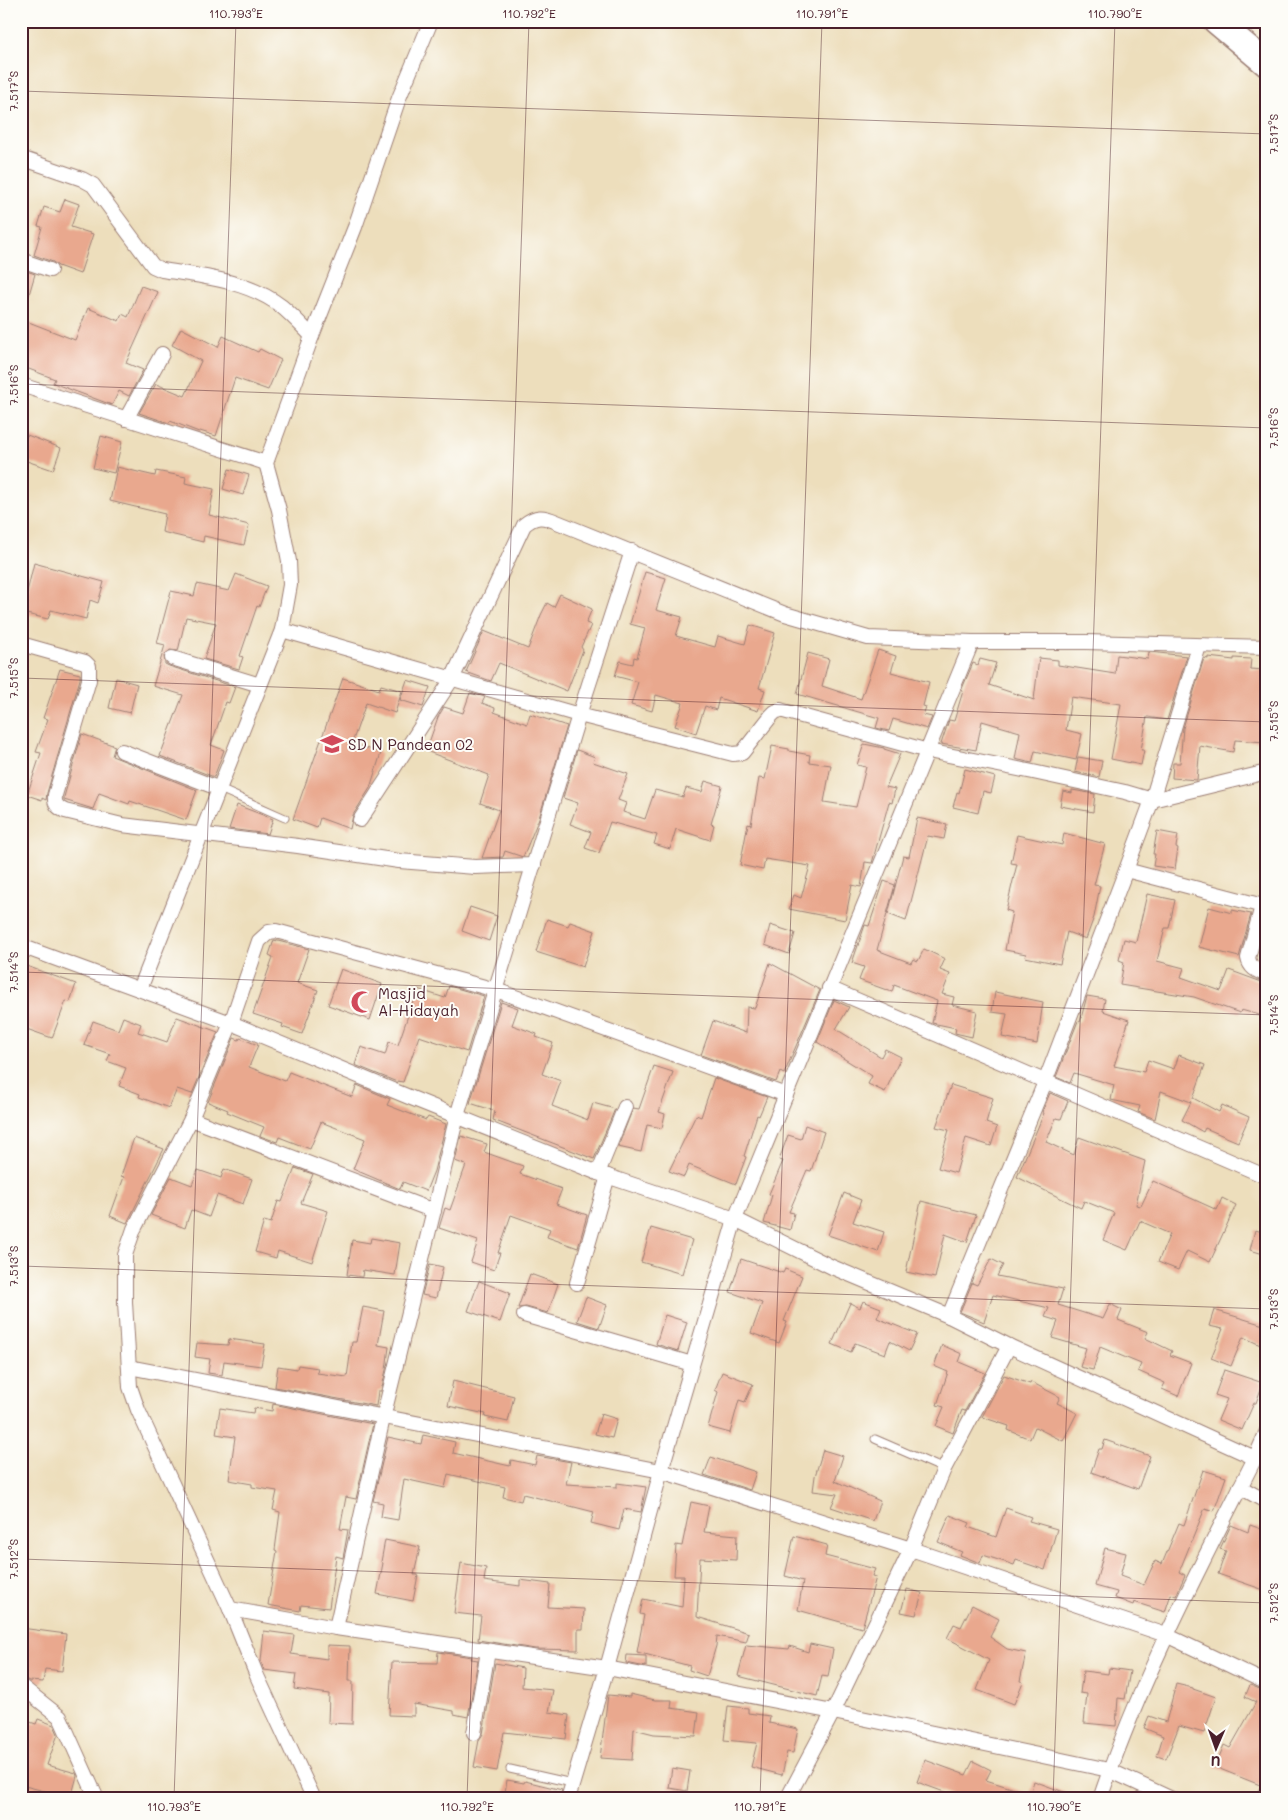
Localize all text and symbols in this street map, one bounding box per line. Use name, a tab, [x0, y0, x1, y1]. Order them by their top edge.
text: 110.793°E	[209, 5, 263, 21]
text: 110.792°E	[502, 5, 556, 21]
text: 110.791°E	[796, 5, 848, 21]
text: 110.790°E	[1088, 5, 1142, 21]
text: 7.517°S	[5, 70, 21, 111]
text: 7.517°S	[1265, 113, 1281, 154]
text: 7.516°S	[5, 364, 21, 406]
text: 7.516°S	[1265, 407, 1281, 449]
text: 7.515°S	[5, 657, 21, 698]
text: 7.515°S	[1265, 700, 1281, 741]
school or university icon: SD N Pandean 02	[319, 731, 345, 757]
place label: SD N Pandean 02	[348, 734, 473, 754]
text: 7.514°S	[5, 951, 21, 993]
place label: Masjid Al-Hidayah	[378, 983, 458, 1020]
mosque icon: Masjid Al-Hidayah	[349, 989, 375, 1015]
text: 7.514°S	[1265, 994, 1281, 1036]
text: 7.513°S	[5, 1245, 21, 1287]
text: 7.513°S	[1265, 1288, 1281, 1330]
text: 7.512°S	[5, 1538, 21, 1579]
text: 7.512°S	[1265, 1582, 1281, 1623]
north arrow	[1190, 1722, 1240, 1772]
text: U	[1210, 1752, 1221, 1771]
text: 110.793°E	[147, 1798, 201, 1814]
text: 110.792°E	[440, 1798, 494, 1814]
text: 110.791°E	[734, 1798, 786, 1814]
text: 110.790°E	[1027, 1798, 1081, 1814]

